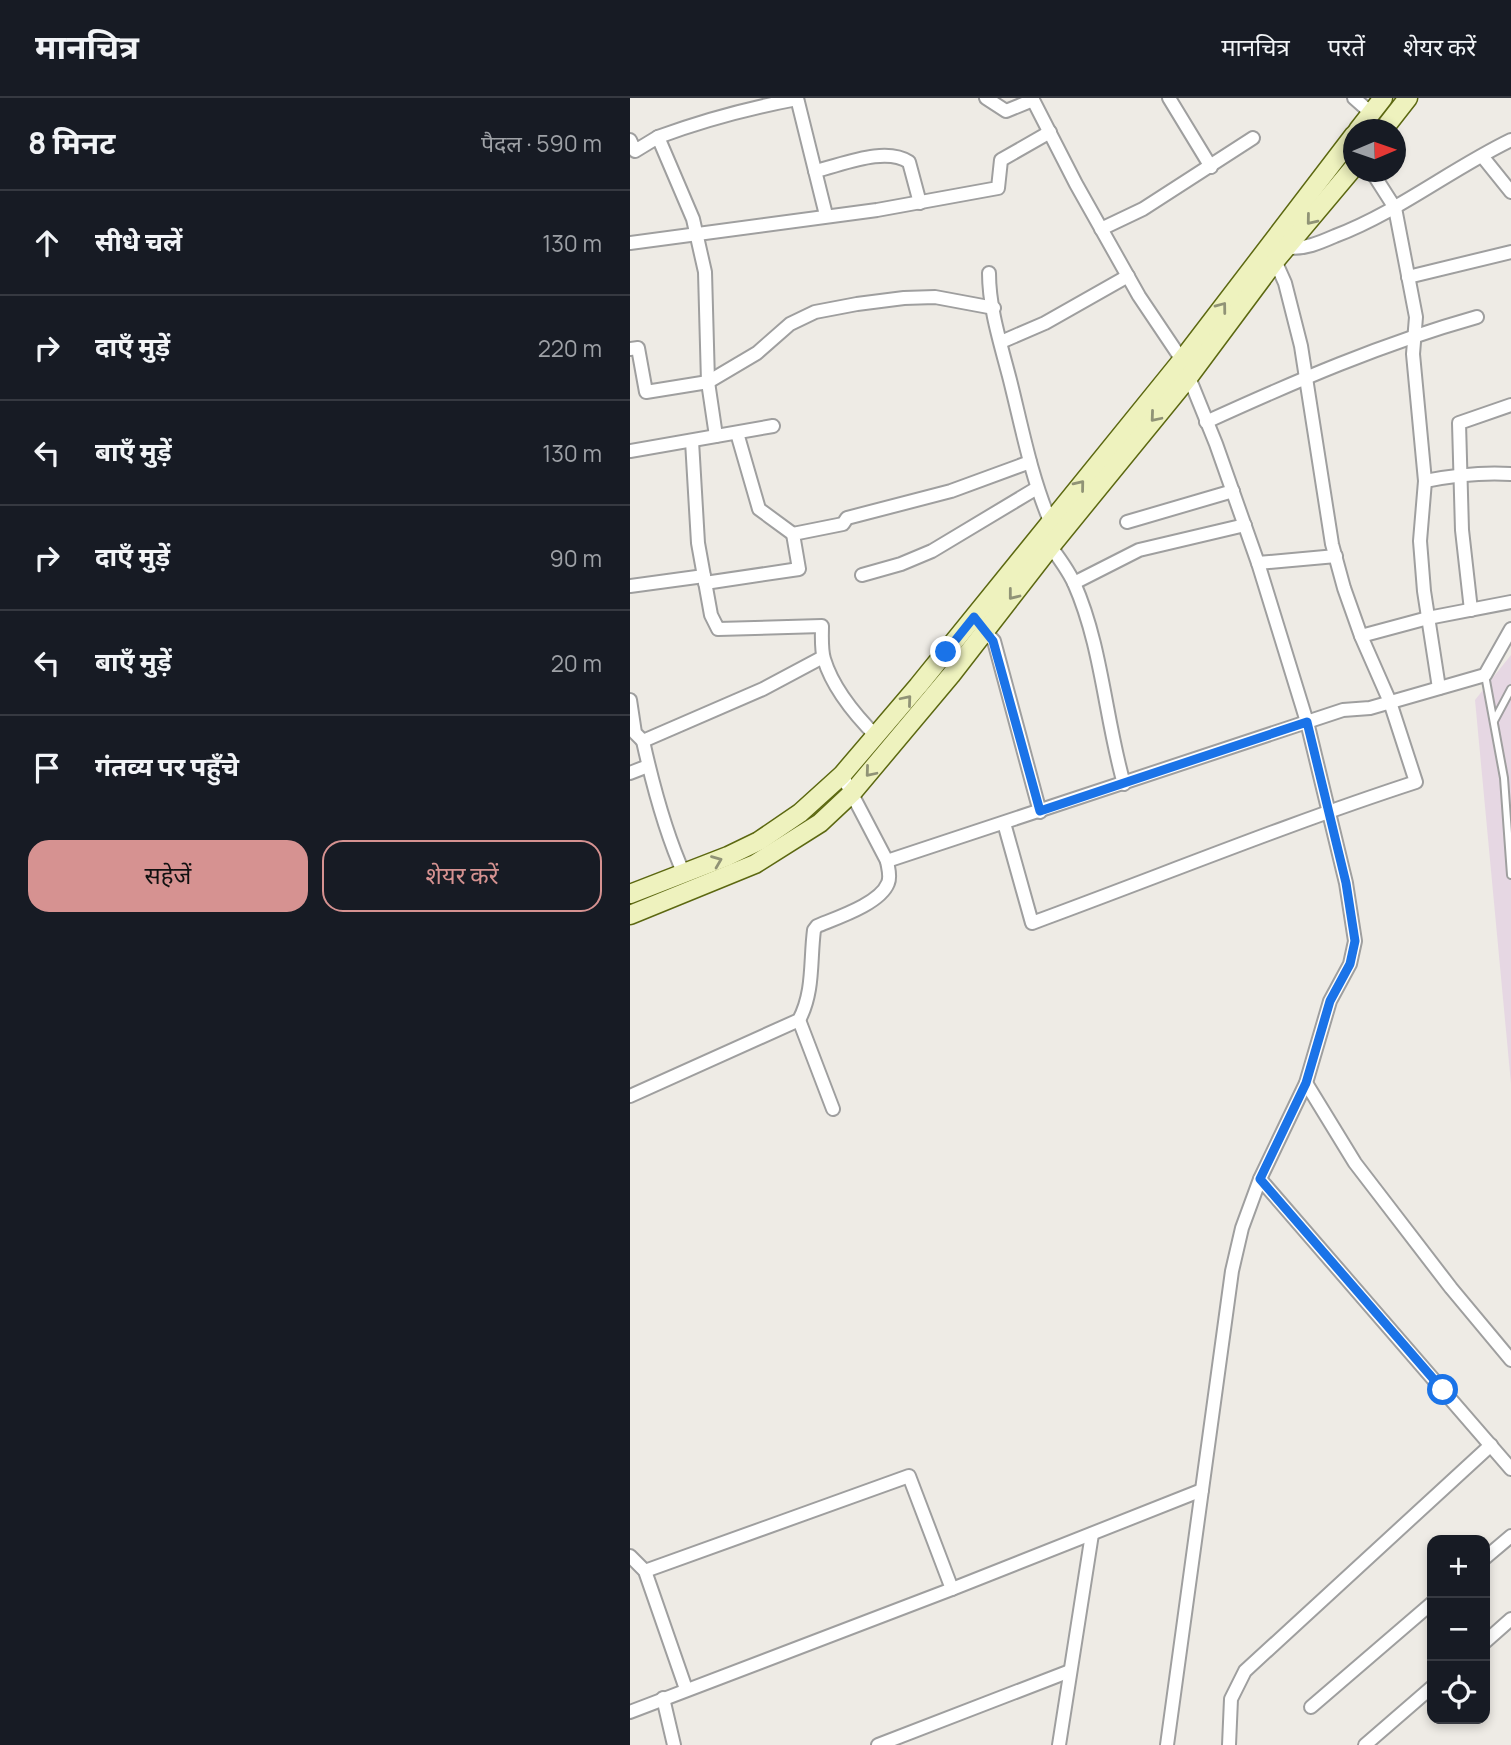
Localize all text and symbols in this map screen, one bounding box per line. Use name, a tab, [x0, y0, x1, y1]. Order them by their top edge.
text: मानचित्र	[35, 24, 139, 69]
text: मानचित्र	[1221, 30, 1290, 63]
text: परतें	[1328, 30, 1365, 63]
text: शेयर करें	[1403, 30, 1476, 63]
north arrow	[1343, 119, 1406, 182]
text: 8 मिनट	[28, 122, 115, 163]
text: पैदल · 590 m	[481, 127, 602, 159]
one-way arrow	[1306, 212, 1319, 224]
text: सीधे चलें	[95, 223, 182, 259]
icon: ahead	[28, 224, 66, 262]
text: 130 m	[542, 227, 602, 259]
one-way arrow	[1214, 302, 1226, 315]
text: दाएँ मुड़ें	[95, 328, 170, 364]
icon: right	[28, 329, 66, 367]
text: 220 m	[538, 332, 602, 364]
one-way arrow	[1151, 409, 1163, 422]
text: बाएँ मुड़ें	[95, 433, 172, 469]
icon: left	[28, 434, 66, 472]
text: 130 m	[542, 437, 602, 469]
one-way arrow	[1072, 480, 1084, 493]
text: दाएँ मुड़ें	[95, 538, 170, 574]
icon: right	[28, 539, 66, 577]
text: 90 m	[550, 542, 602, 574]
one-way arrow	[1008, 587, 1021, 600]
route end	[930, 636, 961, 667]
text: बाएँ मुड़ें	[95, 643, 172, 679]
icon: left	[28, 644, 66, 682]
text: 20 m	[551, 647, 602, 679]
one-way arrow	[899, 696, 911, 709]
text: गंतव्य पर पहुँचे	[95, 748, 239, 784]
icon: arrive	[28, 749, 66, 787]
one-way arrow	[866, 764, 878, 777]
button: सहेजें	[28, 840, 308, 912]
button: शेयर करें	[322, 840, 602, 912]
one-way arrow	[710, 855, 722, 869]
route start	[1427, 1374, 1458, 1405]
map controls	[1427, 1535, 1490, 1724]
button: +	[1427, 1535, 1490, 1598]
button: −	[1427, 1598, 1490, 1661]
button: locate	[1427, 1661, 1490, 1724]

